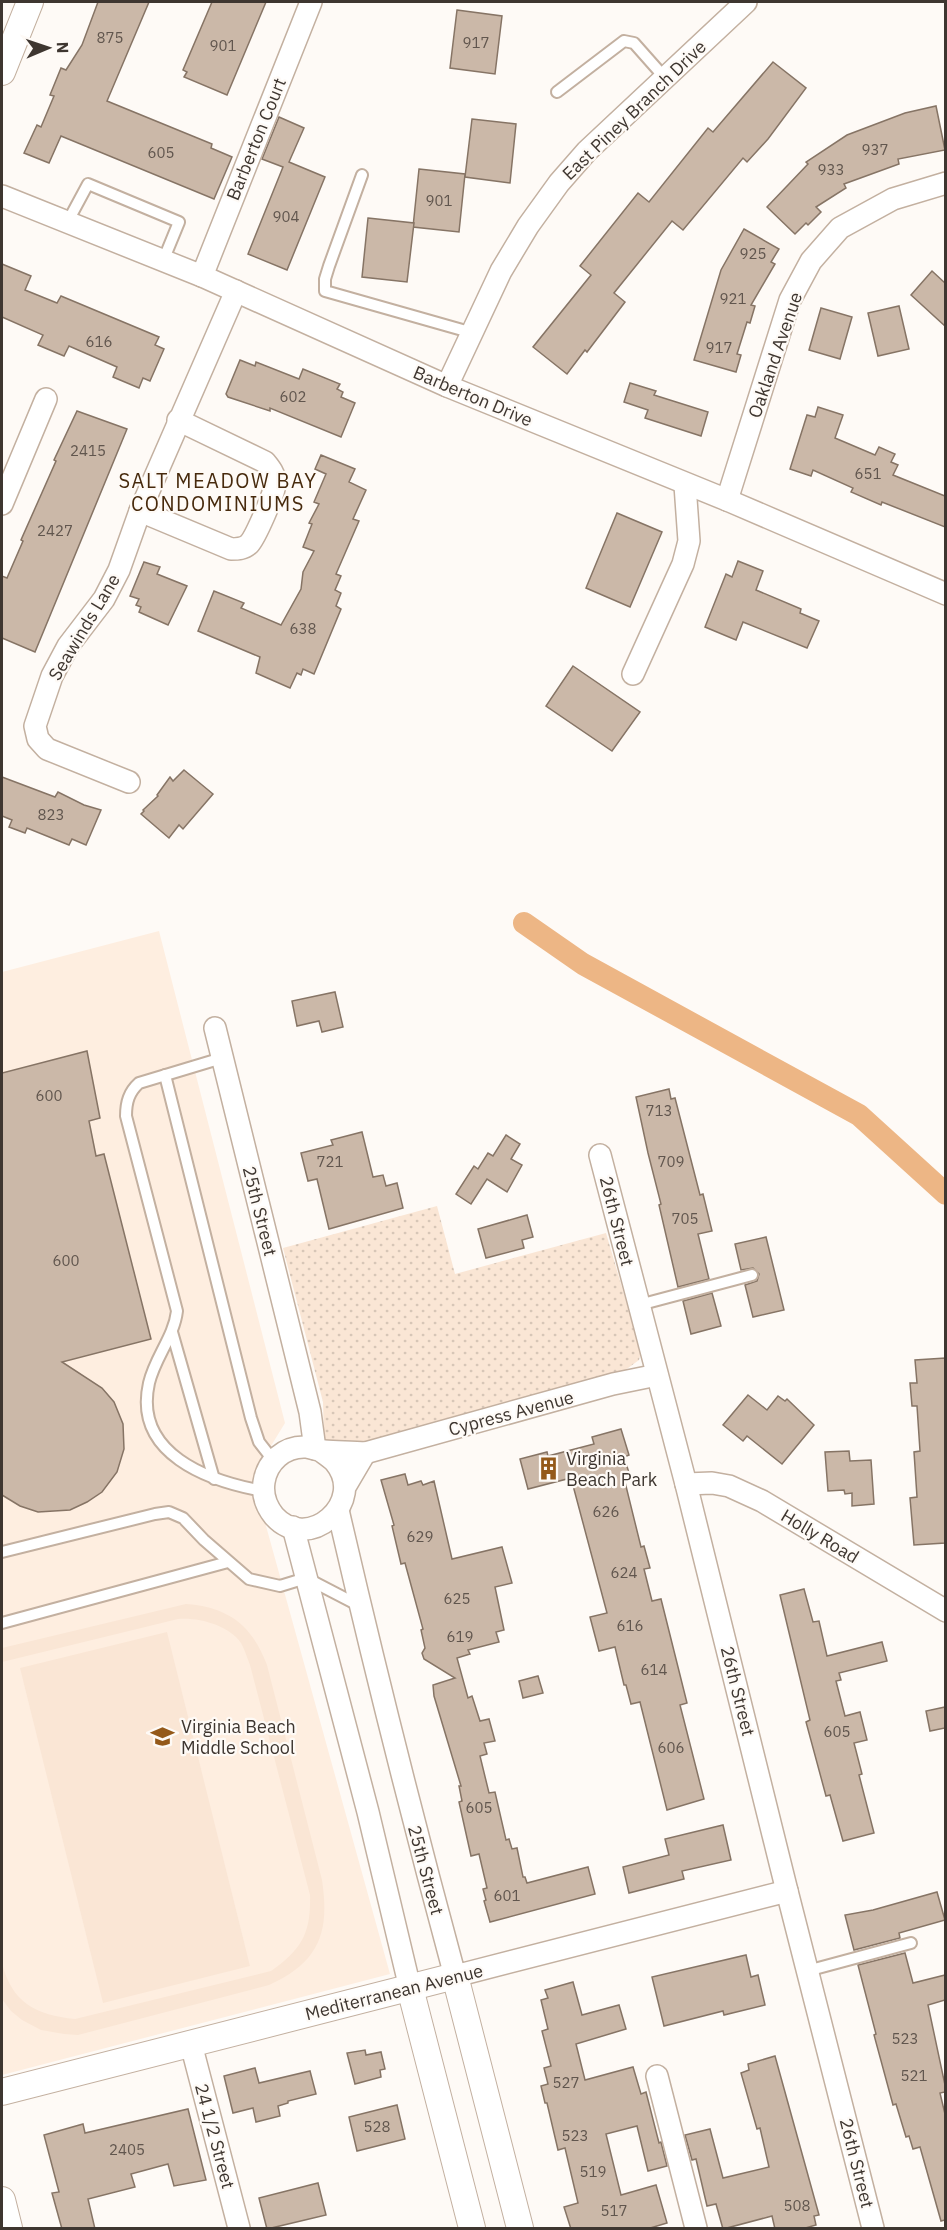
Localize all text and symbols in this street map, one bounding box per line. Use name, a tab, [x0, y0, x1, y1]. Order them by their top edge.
north arrow	[18, 18, 78, 78]
house number: 875	[96, 28, 124, 47]
house number: 917	[462, 33, 490, 52]
street label: East Piney Branch Drive	[557, 35, 711, 185]
house number: 901	[209, 36, 237, 55]
text: N	[53, 41, 73, 54]
street label: Barberton Court	[221, 74, 291, 204]
house number: 937	[861, 140, 889, 159]
house number: 605	[147, 143, 175, 162]
house number: 933	[817, 160, 845, 179]
house number: 901	[425, 191, 453, 210]
house number: 904	[272, 207, 300, 226]
house number: 925	[739, 244, 767, 263]
house number: 921	[719, 289, 747, 308]
street label: Oakland Avenue	[743, 289, 807, 421]
house number: 616	[85, 332, 113, 351]
house number: 917	[705, 338, 733, 357]
street label: Barberton Drive	[410, 360, 536, 432]
house number: 602	[279, 387, 307, 406]
house number: 2415	[70, 441, 106, 460]
house number: 651	[854, 464, 882, 483]
district label: SALT MEADOW BAY CONDOMINIUMS	[119, 467, 318, 517]
house number: 2427	[37, 521, 73, 540]
street label: Seawinds Lane	[43, 569, 125, 685]
house number: 638	[289, 619, 317, 638]
house number: 823	[37, 805, 65, 824]
house number: 600	[35, 1086, 63, 1105]
house number: 713	[645, 1101, 673, 1120]
house number: 721	[316, 1152, 344, 1171]
house number: 709	[657, 1152, 685, 1171]
street label: 25th Street	[238, 1164, 282, 1258]
street label: 26th Street	[595, 1174, 639, 1268]
house number: 705	[671, 1209, 699, 1228]
house number: 600	[52, 1251, 80, 1270]
street label: Cypress Avenue	[446, 1385, 576, 1441]
place label: Virginia Beach Park	[566, 1447, 658, 1491]
building icon: Virginia Beach Park	[535, 1455, 561, 1481]
house number: 626	[592, 1502, 620, 1521]
street label: Holly Road	[777, 1504, 863, 1568]
house number: 629	[406, 1527, 434, 1546]
house number: 624	[610, 1563, 638, 1582]
house number: 625	[443, 1589, 471, 1608]
house number: 616	[616, 1616, 644, 1635]
house number: 619	[446, 1627, 474, 1646]
street label: 26th Street	[716, 1644, 760, 1738]
house number: 614	[640, 1660, 668, 1679]
place label: Virginia Beach Middle School	[181, 1715, 296, 1759]
house number: 605	[823, 1722, 851, 1741]
school or university icon: Virginia Beach Middle School	[150, 1723, 176, 1749]
house number: 606	[657, 1738, 685, 1757]
house number: 605	[465, 1798, 493, 1817]
street label: 25th Street	[403, 1823, 449, 1917]
house number: 601	[493, 1886, 521, 1905]
street label: Mediterranean Avenue	[303, 1959, 485, 2025]
house number: 523	[891, 2029, 919, 2048]
house number: 521	[900, 2066, 928, 2085]
house number: 527	[552, 2073, 580, 2092]
street label: 24 1/2 Street	[190, 2081, 240, 2191]
street label: 26th Street	[835, 2116, 879, 2210]
house number: 528	[363, 2117, 391, 2136]
house number: 523	[561, 2126, 589, 2145]
house number: 2405	[109, 2140, 145, 2159]
house number: 519	[579, 2162, 607, 2181]
house number: 508	[783, 2196, 811, 2215]
house number: 517	[600, 2201, 628, 2220]

